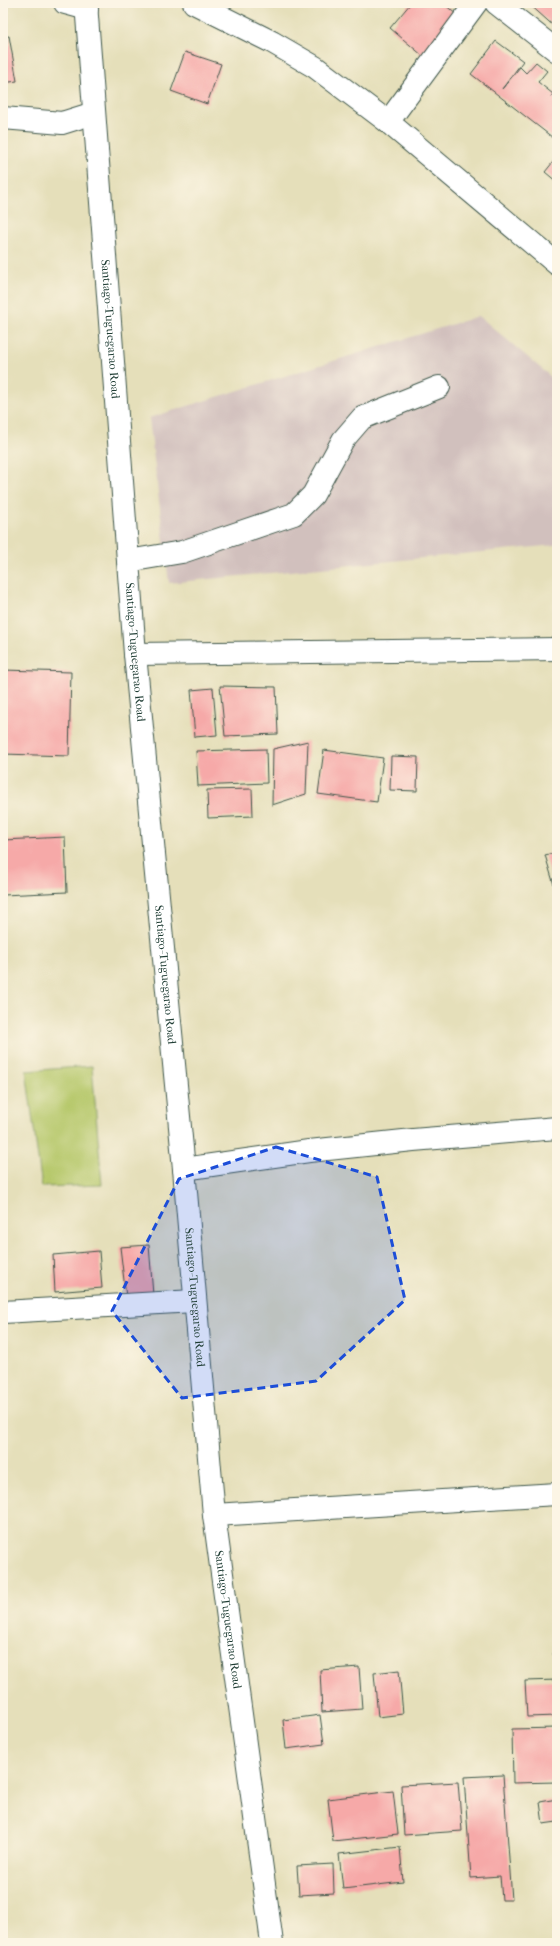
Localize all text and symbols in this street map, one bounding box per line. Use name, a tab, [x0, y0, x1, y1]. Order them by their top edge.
street label: Santiago-Tuguegarao Road	[98, 259, 123, 400]
street label: Santiago-Tuguegarao Road	[123, 582, 148, 723]
street label: Santiago-Tuguegarao Road	[152, 905, 179, 1045]
street label: Santiago-Tuguegarao Road	[182, 1227, 208, 1368]
street label: Santiago-Tuguegarao Road	[212, 1549, 245, 1690]

